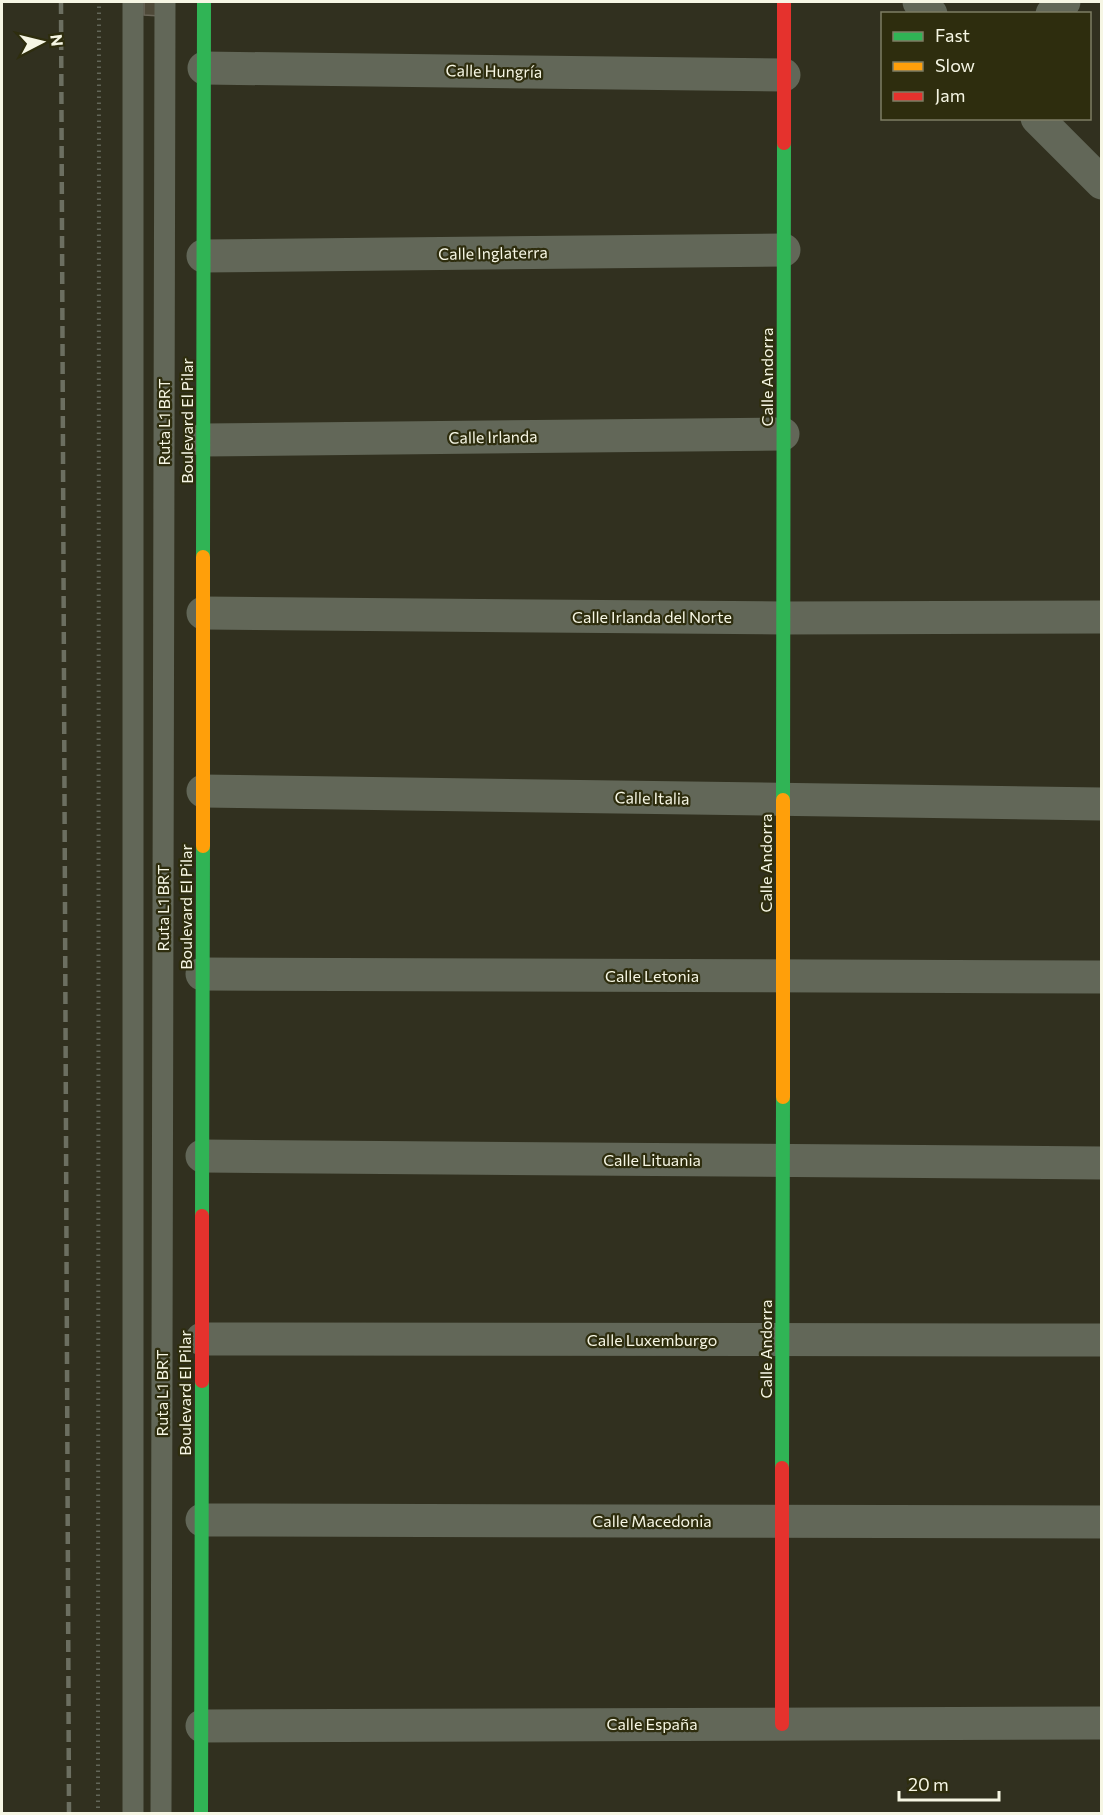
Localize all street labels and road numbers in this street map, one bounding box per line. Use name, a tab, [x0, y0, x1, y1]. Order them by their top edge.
street label: Calle Hungría	[446, 60, 542, 81]
street label: Calle Inglaterra	[438, 242, 548, 263]
street label: Calle Andorra	[757, 328, 776, 426]
street label: Boulevard El Pilar	[177, 358, 196, 484]
street label: Ruta L1 BRT	[154, 379, 173, 465]
street label: Calle Irlanda	[448, 426, 538, 447]
street label: Calle Irlanda del Norte	[572, 607, 732, 626]
street label: Calle Italia	[614, 787, 690, 808]
street label: Calle Andorra	[756, 814, 775, 912]
street label: Boulevard El Pilar	[176, 844, 195, 970]
street label: Ruta L1 BRT	[153, 865, 172, 951]
street label: Calle Letonia	[605, 966, 699, 985]
street label: Calle Lituania	[603, 1150, 701, 1169]
street label: Calle Andorra	[756, 1300, 775, 1398]
street label: Boulevard El Pilar	[175, 1330, 194, 1456]
street label: Calle Luxemburgo	[587, 1330, 717, 1349]
street label: Ruta L1 BRT	[152, 1350, 171, 1436]
street label: Calle Macedonia	[592, 1511, 712, 1530]
street label: Calle España	[606, 1714, 698, 1733]

